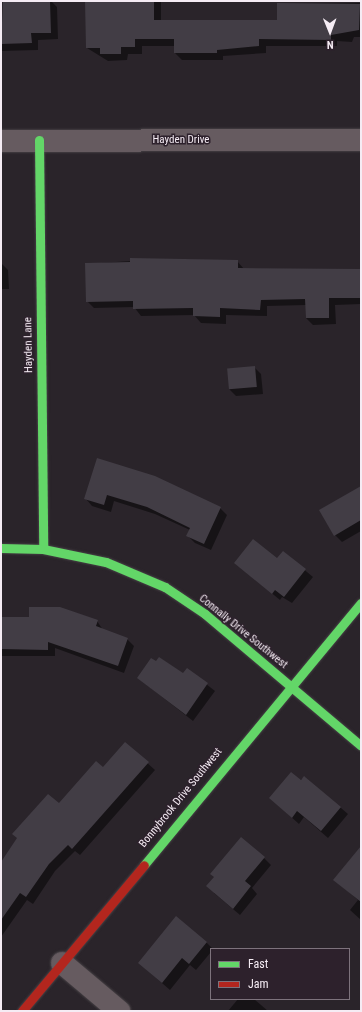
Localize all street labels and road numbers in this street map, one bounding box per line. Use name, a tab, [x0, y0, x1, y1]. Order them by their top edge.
street label: Hayden Drive	[153, 133, 209, 147]
street label: Hayden Lane	[22, 317, 36, 373]
street label: Connally Drive Southwest	[196, 592, 290, 672]
street label: Bonnybrook Drive Southwest	[137, 746, 225, 850]

